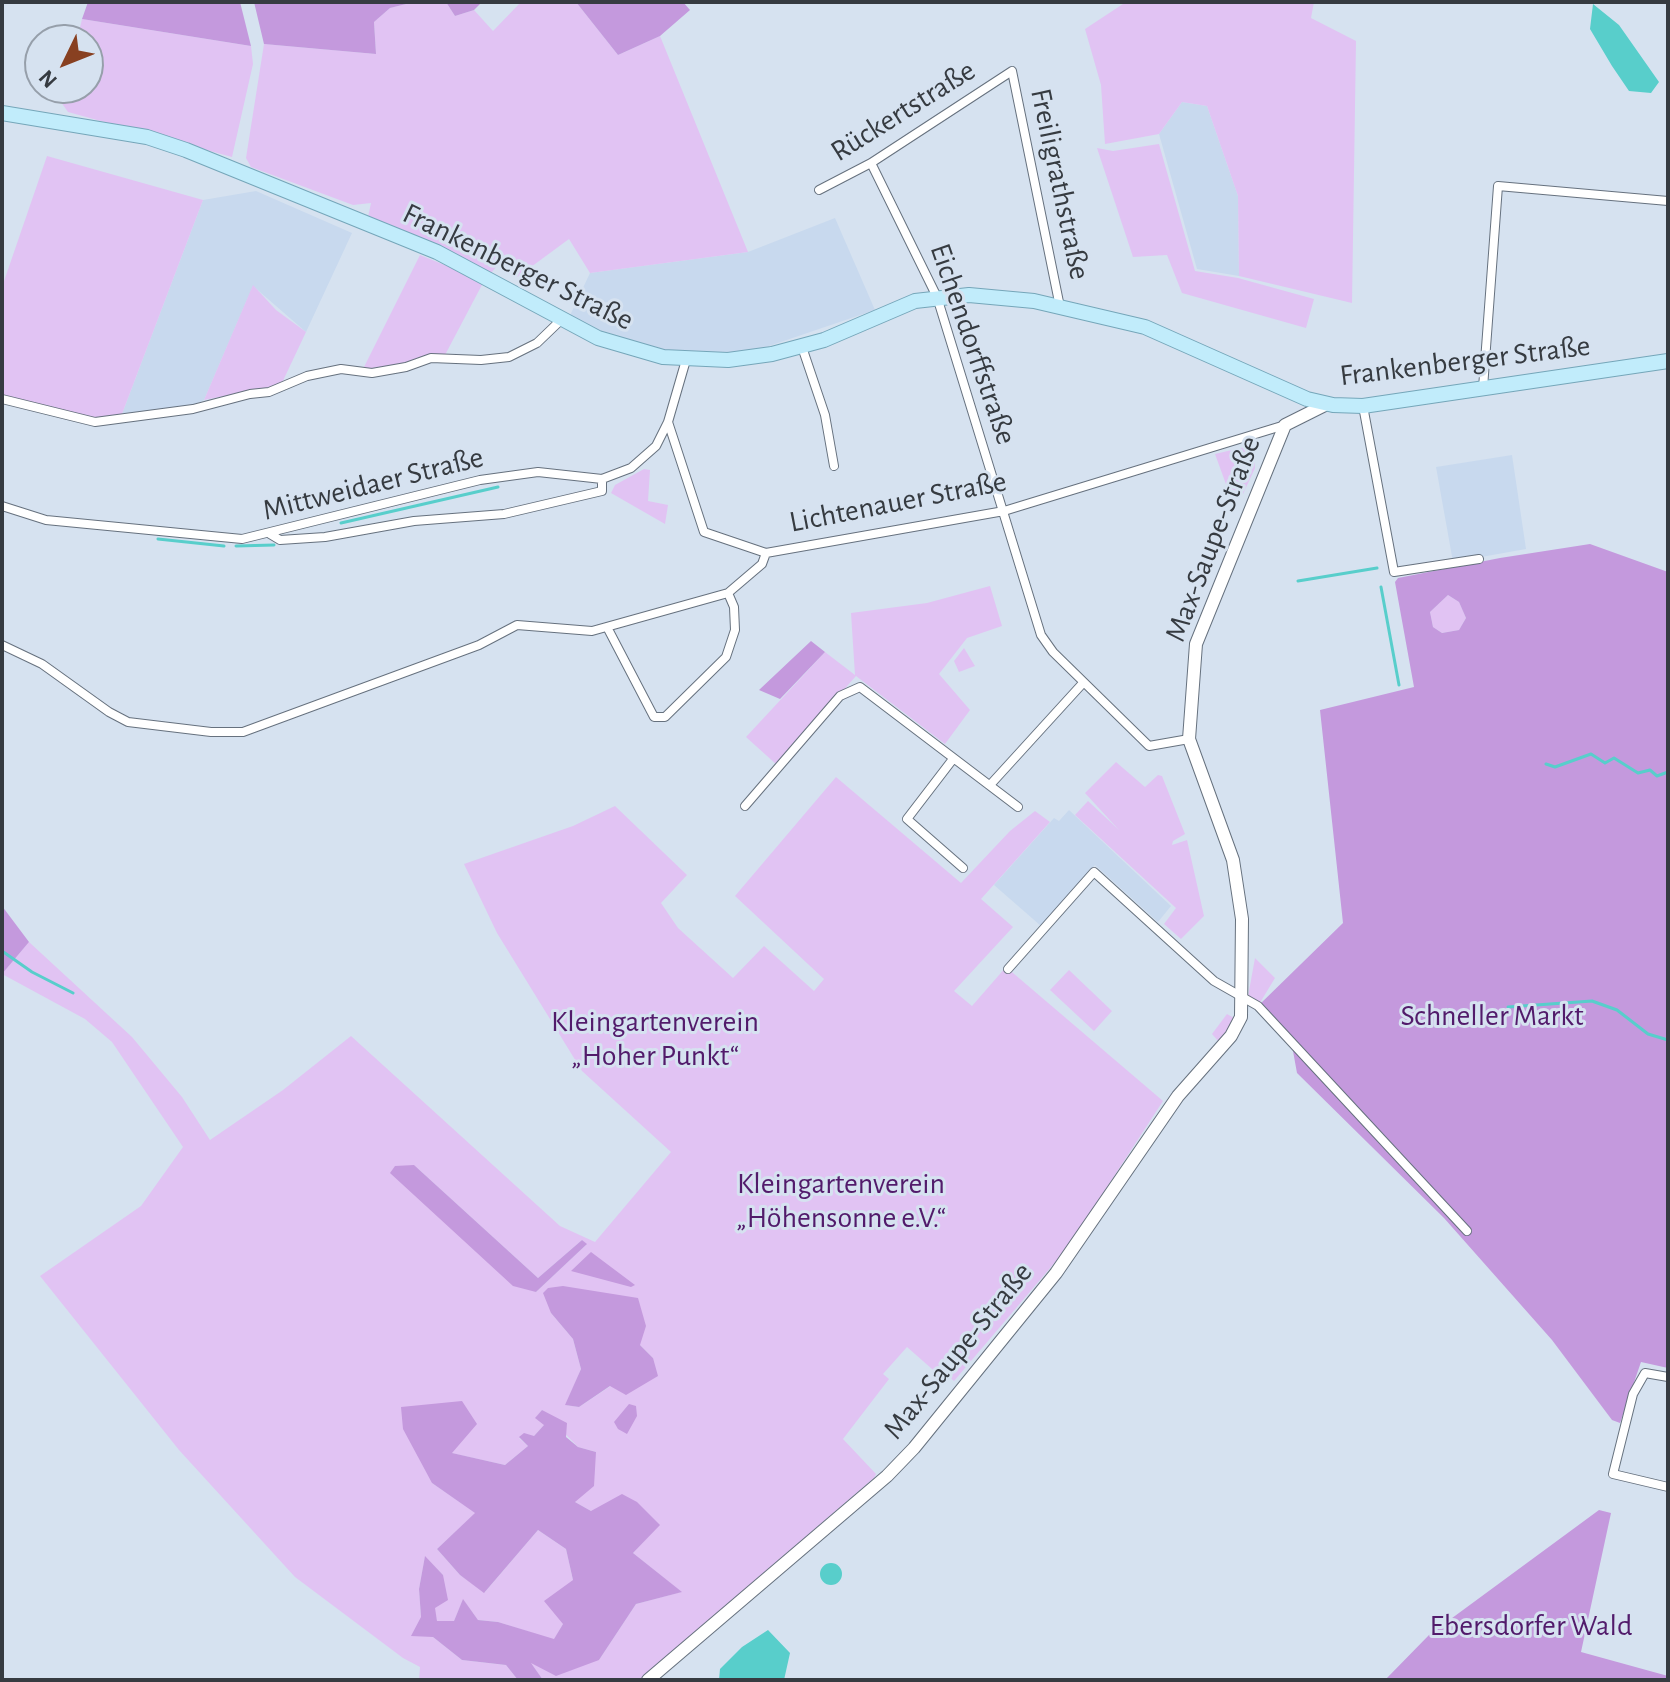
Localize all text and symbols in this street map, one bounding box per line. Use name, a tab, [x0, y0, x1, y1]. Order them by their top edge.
north arrow	[24, 24, 104, 104]
street label: Rückertstraße	[824, 52, 982, 170]
text: N	[35, 66, 61, 92]
street label: Freiligrathstraße	[1022, 85, 1098, 283]
street label: Frankenberger Straße	[397, 196, 639, 338]
street label: Eichendorffstraße	[922, 239, 1024, 449]
street label: Frankenberger Straße	[1338, 328, 1592, 394]
street label: Max-Saupe-Straße	[1157, 431, 1269, 647]
street label: Mittweidaer Straße	[259, 439, 487, 529]
street label: Lichtenauer Straße	[786, 463, 1010, 541]
park label: Schneller Markt	[1401, 998, 1583, 1034]
park label: Kleingartenverein „Hoher Punkt“	[551, 1004, 759, 1074]
park label: Kleingartenverein „Höhensonne e.V.“	[736, 1166, 946, 1236]
street label: Max-Saupe-Straße	[876, 1255, 1040, 1447]
park label: Ebersdorfer Wald	[1429, 1608, 1633, 1644]

